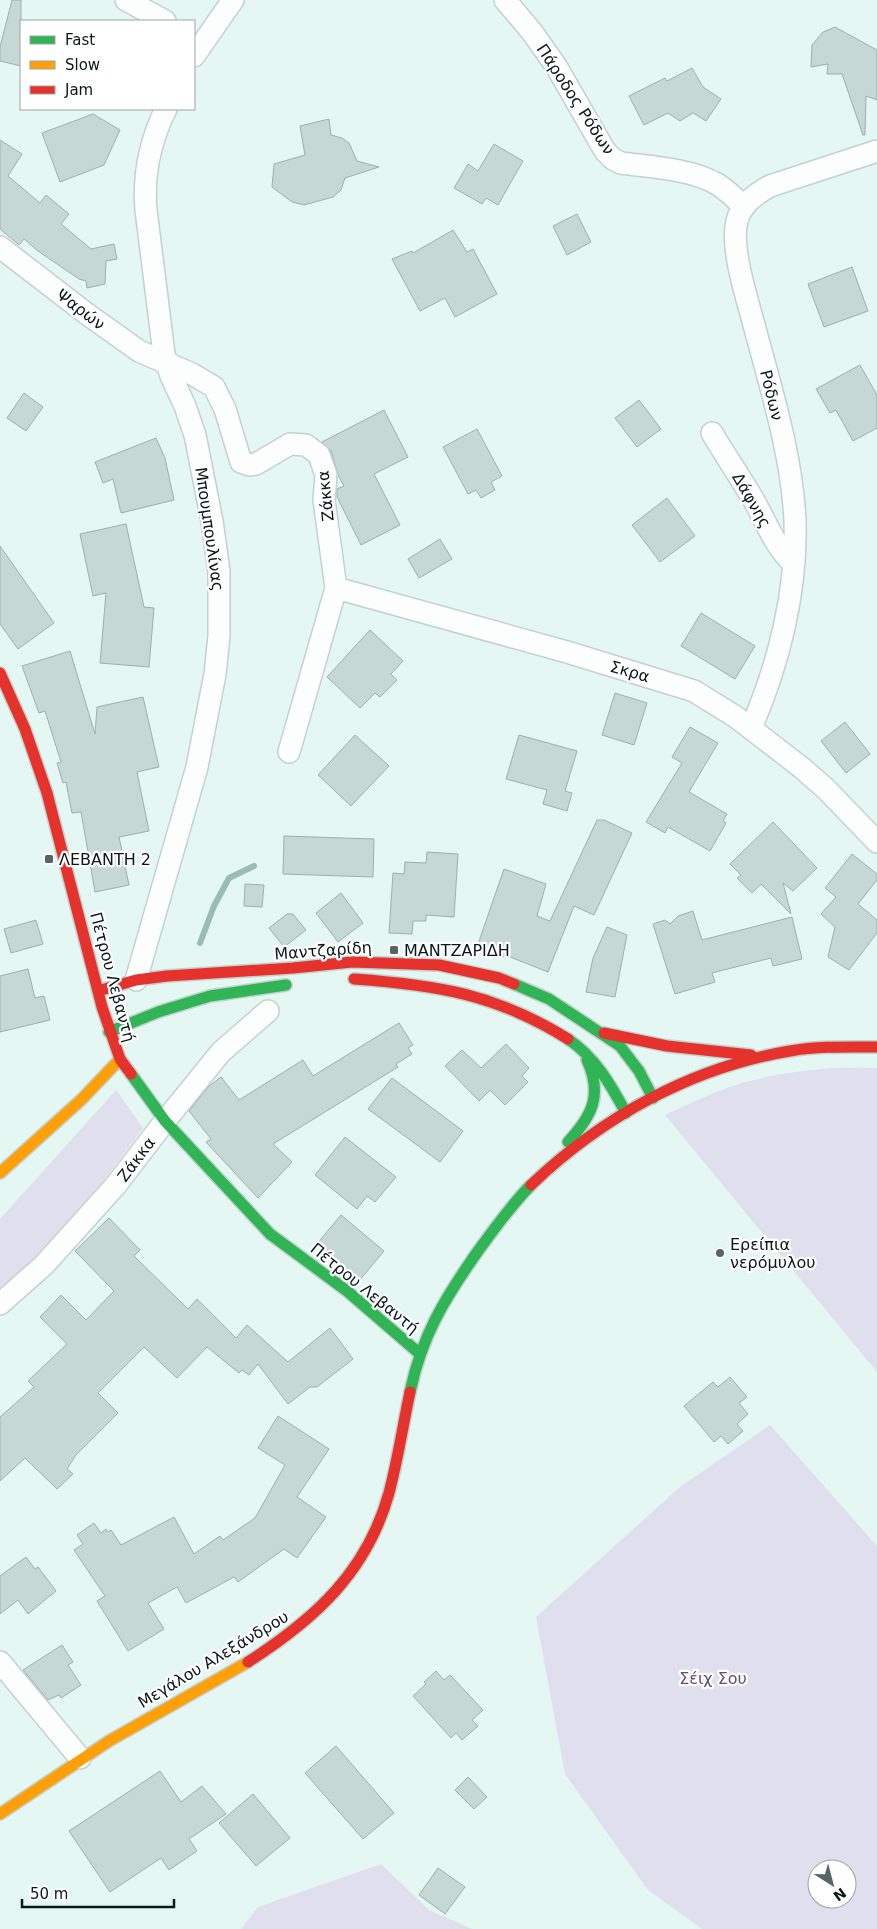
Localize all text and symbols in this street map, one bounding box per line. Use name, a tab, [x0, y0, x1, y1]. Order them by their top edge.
legend	[20, 20, 195, 110]
text: Fast	[65, 31, 95, 49]
street label: Πάροδος Ρόδων	[533, 40, 618, 158]
text: Slow	[65, 56, 100, 74]
text: Jam	[64, 81, 93, 99]
street label: Ψαρών	[53, 285, 109, 334]
street label: Ρόδων	[756, 368, 787, 422]
street label: Μπουμπουλίνας	[191, 466, 228, 592]
street label: Δάφνης	[728, 469, 775, 531]
street label: Ζάκκα	[313, 470, 338, 522]
street label: Σκρα	[608, 657, 652, 686]
place label: ΛΕΒΑΝΤΗ 2	[59, 850, 151, 869]
marker: ΛΕΒΑΝΤΗ 2	[43, 853, 55, 865]
street label: Πέτρου Λεβαντή	[86, 910, 139, 1044]
street label: Μαντζαρίδη	[274, 938, 372, 963]
place label: ΜΑΝΤΖΑΡΙΔΗ	[404, 941, 510, 960]
marker: ΜΑΝΤΖΑΡΙΔΗ	[388, 944, 400, 956]
street label: Ζάκκα	[113, 1133, 159, 1185]
place label: Ερείπια νερόμυλου	[730, 1235, 815, 1272]
street label: Πέτρου Λεβαντή	[307, 1239, 423, 1338]
marker: Ερείπια νερόμυλου	[714, 1247, 726, 1259]
street label: Μεγάλου Αλεξάνδρου	[134, 1607, 292, 1712]
park label: Σέιχ Σου	[679, 1669, 747, 1688]
north arrow	[807, 1859, 857, 1909]
scale bar	[22, 1876, 175, 1908]
text: 50 m	[30, 1885, 68, 1903]
text: N	[830, 1885, 849, 1904]

